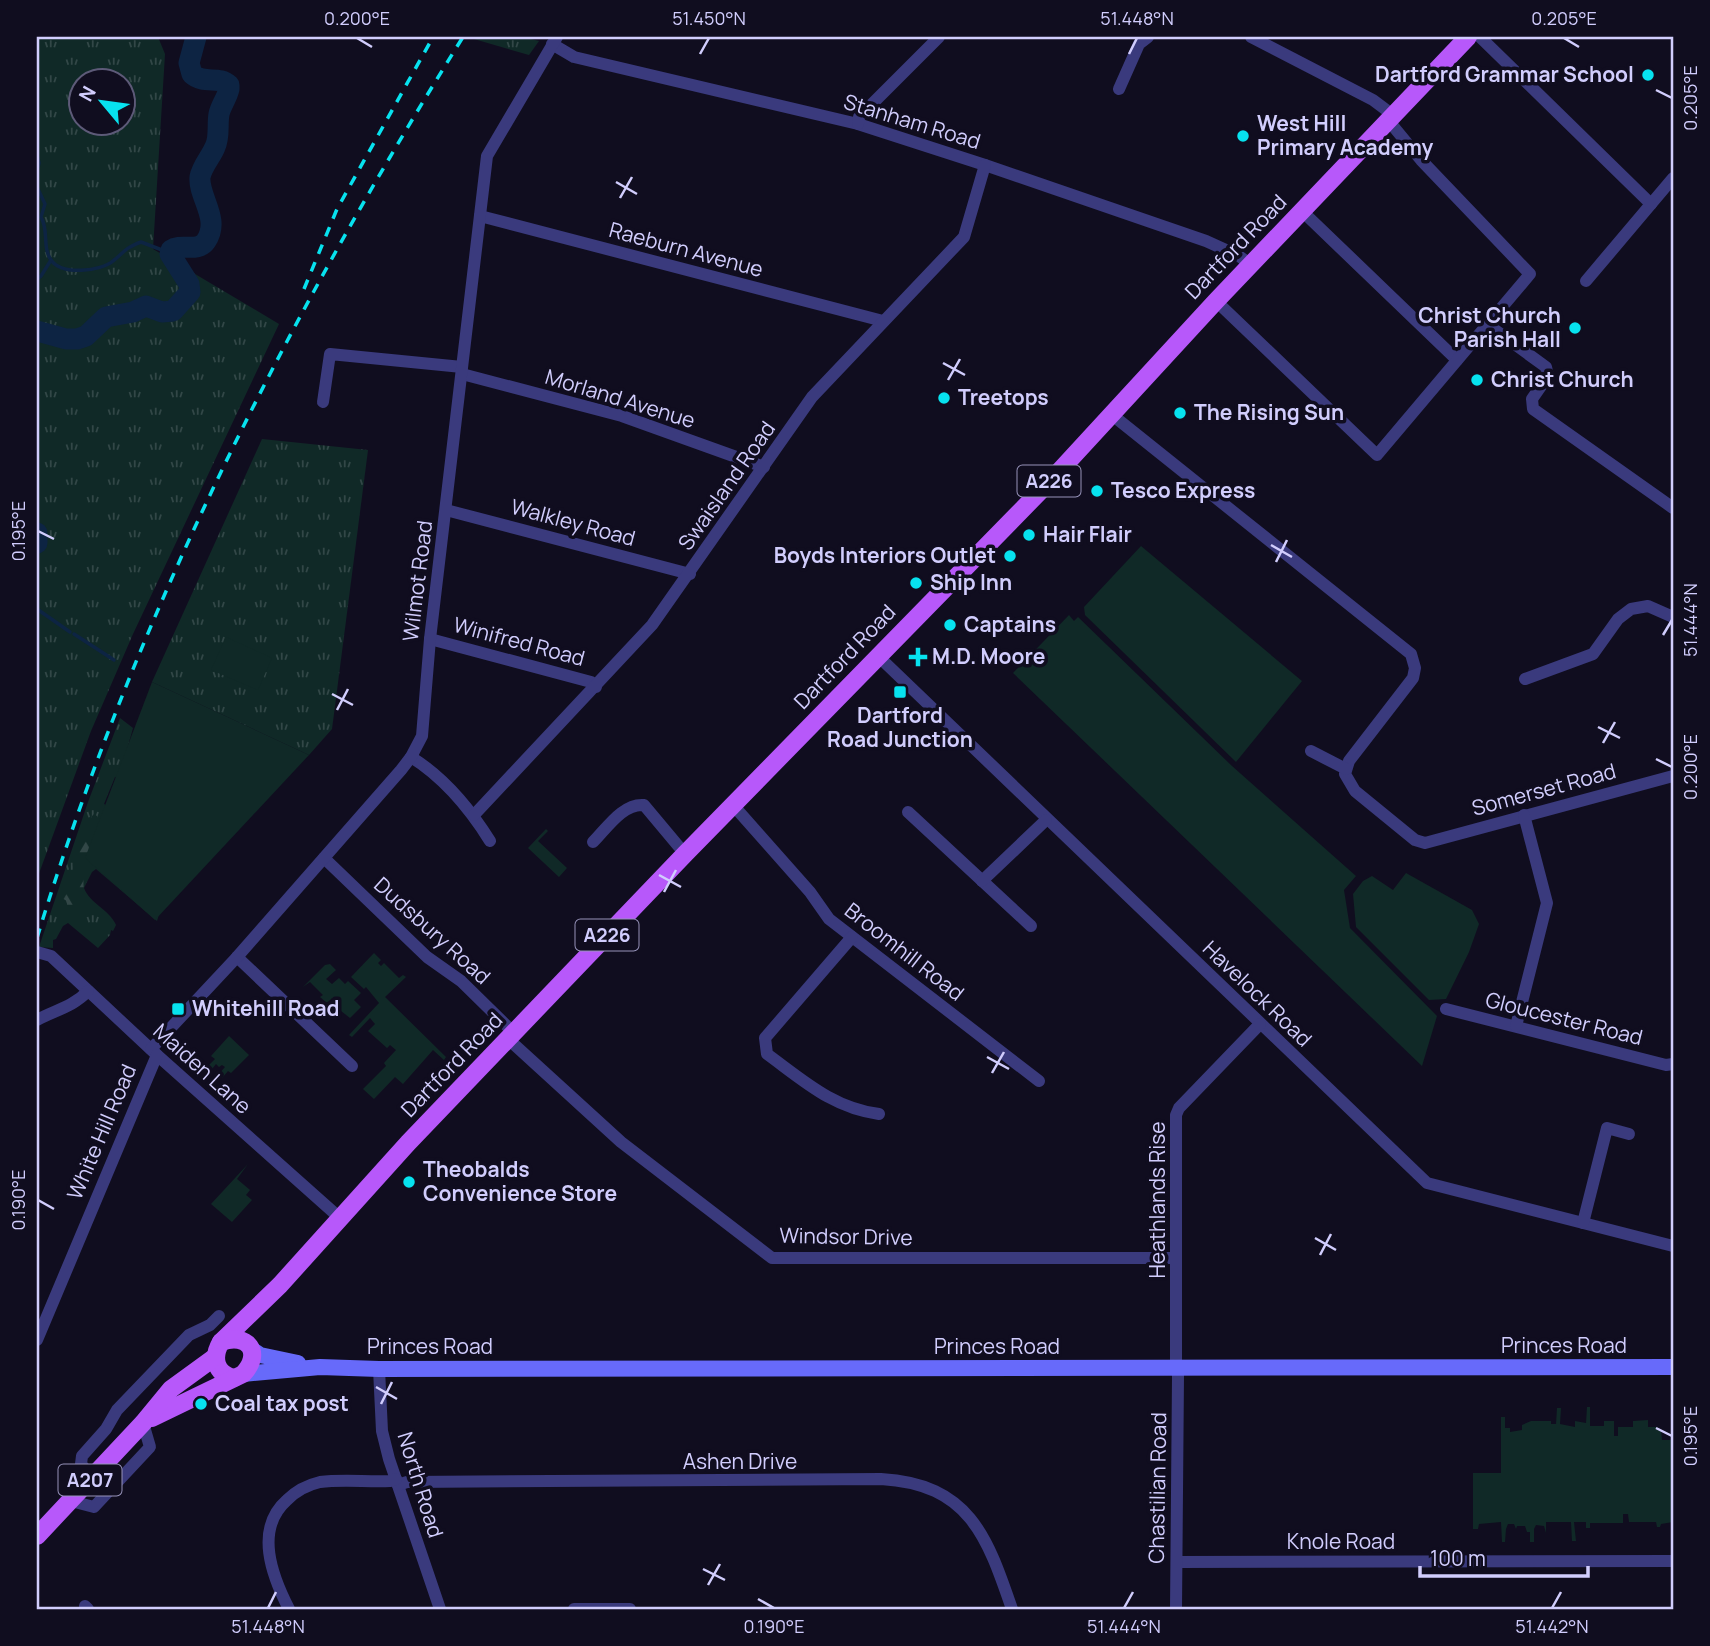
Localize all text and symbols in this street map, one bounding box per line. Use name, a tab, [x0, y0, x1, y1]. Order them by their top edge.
text: 0.200°E	[324, 6, 390, 30]
text: 51.450°N	[672, 6, 746, 30]
text: 51.448°N	[1100, 6, 1174, 30]
text: 0.205°E	[1531, 6, 1597, 30]
place label: Dartford Grammar School	[1375, 60, 1634, 88]
text: 0.205°E	[1678, 65, 1702, 131]
north arrow	[66, 66, 136, 136]
marker: Dartford Grammar School	[1640, 67, 1656, 83]
text: N	[72, 81, 102, 106]
street label: Stanham Road	[841, 87, 984, 155]
place label: West Hill Primary Academy	[1257, 109, 1433, 161]
marker: West Hill Primary Academy	[1235, 128, 1251, 144]
street label: Dartford Road	[1178, 188, 1292, 305]
street label: Raeburn Avenue	[606, 215, 766, 283]
place label: Christ Church Parish Hall	[1418, 301, 1561, 353]
marker: Christ Church Parish Hall	[1567, 320, 1583, 336]
street label: Morland Avenue	[542, 362, 699, 434]
place label: Christ Church	[1491, 365, 1634, 393]
marker: Christ Church	[1469, 372, 1485, 388]
place label: Treetops	[958, 383, 1049, 411]
marker: Treetops	[936, 390, 952, 406]
place label: The Rising Sun	[1194, 398, 1344, 426]
marker: The Rising Sun	[1172, 405, 1188, 421]
street label: Swaisland Road	[671, 415, 781, 555]
road number: A226	[1018, 466, 1080, 496]
place label: Tesco Express	[1111, 476, 1255, 504]
marker: Tesco Express	[1089, 483, 1105, 499]
street label: Walkley Road	[508, 492, 639, 552]
text: 0.195°E	[6, 501, 30, 561]
street label: Wilmot Road	[396, 519, 438, 643]
place label: Hair Flair	[1043, 520, 1132, 548]
marker: Hair Flair	[1021, 527, 1037, 543]
place label: Boyds Interiors Outlet	[774, 541, 996, 569]
marker: Boyds Interiors Outlet	[1002, 548, 1018, 564]
place label: Ship Inn	[930, 568, 1012, 596]
marker: Ship Inn	[908, 575, 924, 591]
text: 51.444°N	[1678, 583, 1702, 657]
street label: Dartford Road	[787, 598, 901, 715]
street label: Winifred Road	[450, 610, 588, 672]
place label: Captains	[964, 610, 1056, 638]
marker: Captains	[942, 617, 958, 633]
place label: M.D. Moore	[932, 642, 1045, 670]
marker: M.D. Moore	[910, 649, 926, 665]
marker: Dartford Road Junction	[892, 684, 908, 700]
place label: Dartford Road Junction	[827, 701, 973, 753]
text: 0.200°E	[1678, 734, 1702, 800]
street label: Somerset Road	[1469, 756, 1619, 822]
street label: Dudsbury Road	[369, 871, 497, 990]
street label: Broomhill Road	[839, 896, 970, 1007]
road number: A226	[576, 920, 638, 951]
street label: Havelock Road	[1197, 934, 1318, 1052]
street label: Gloucester Road	[1483, 985, 1646, 1051]
place label: Whitehill Road	[192, 994, 340, 1022]
marker: Whitehill Road	[170, 1001, 186, 1017]
street label: Dartford Road	[394, 1006, 508, 1123]
street label: Maiden Lane	[148, 1017, 258, 1120]
street label: White Hill Road	[60, 1060, 142, 1204]
street label: Heathlands Rise	[1143, 1121, 1171, 1279]
place label: Theobalds Convenience Store	[423, 1155, 617, 1207]
text: 0.190°E	[6, 1170, 30, 1230]
marker: Theobalds Convenience Store	[401, 1174, 417, 1190]
street label: Windsor Drive	[779, 1221, 913, 1251]
street label: Princes Road	[1501, 1331, 1627, 1359]
street label: Princes Road	[367, 1332, 493, 1360]
street label: Princes Road	[934, 1332, 1060, 1360]
place label: Coal tax post	[215, 1389, 349, 1417]
marker: Coal tax post	[193, 1396, 209, 1412]
text: 0.195°E	[1678, 1406, 1702, 1466]
street label: Chastilian Road	[1142, 1412, 1172, 1564]
street label: North Road	[392, 1428, 450, 1541]
street label: Ashen Drive	[683, 1447, 797, 1475]
road number: A207	[58, 1464, 122, 1496]
street label: Knole Road	[1287, 1527, 1395, 1555]
scale bar	[1420, 1534, 1588, 1578]
text: 100 m	[1430, 1544, 1486, 1572]
text: 51.448°N	[231, 1614, 305, 1638]
text: 0.190°E	[744, 1614, 804, 1638]
text: 51.444°N	[1087, 1614, 1161, 1638]
text: 51.442°N	[1515, 1614, 1589, 1638]

